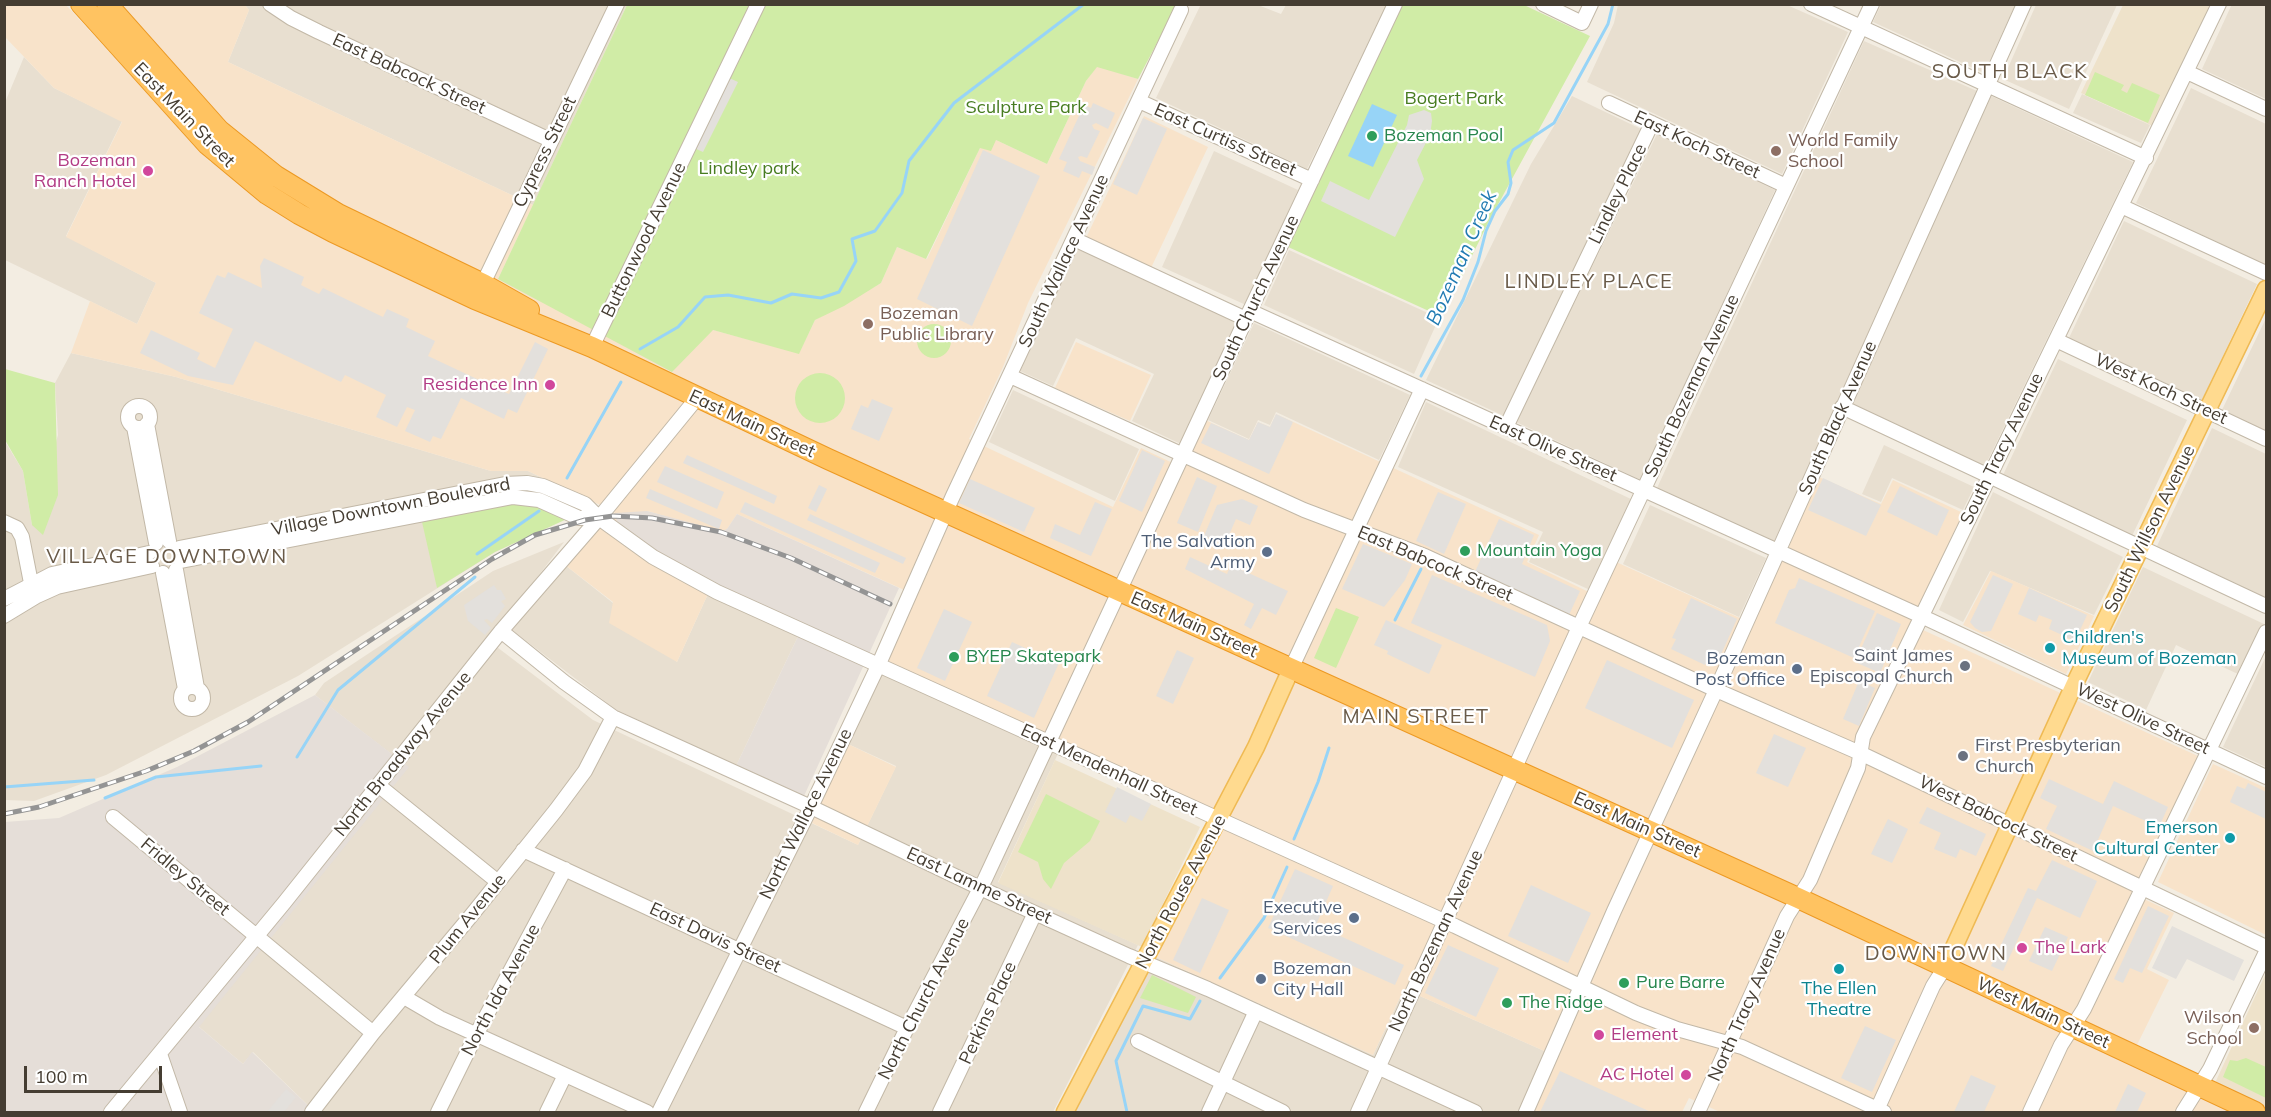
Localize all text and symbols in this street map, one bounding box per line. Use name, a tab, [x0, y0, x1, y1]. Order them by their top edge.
street label: East Babcock Street	[329, 29, 489, 119]
street label: East Main Street	[129, 58, 239, 172]
district label: SOUTH BLACK	[1932, 60, 2088, 84]
park label: Bogert Park	[1404, 88, 1504, 110]
street label: Cypress Street	[509, 93, 581, 211]
park label: Sculpture Park	[966, 97, 1086, 119]
street label: East Curtiss Street	[1150, 99, 1300, 181]
street label: East Koch Street	[1631, 106, 1763, 184]
place label: Bozeman Pool	[1384, 125, 1503, 147]
marker: Bozeman Pool	[1365, 129, 1379, 143]
place label: World Family School	[1788, 130, 1898, 172]
street label: Lindley Place	[1584, 140, 1652, 248]
marker: World Family School	[1769, 144, 1783, 158]
place label: Bozeman Ranch Hotel	[34, 150, 136, 192]
park label: Lindley park	[698, 158, 800, 180]
street label: Buttonwood Avenue	[597, 159, 691, 321]
marker: Bozeman Ranch Hotel	[141, 164, 155, 178]
street label: South Wallace Avenue	[1014, 171, 1114, 351]
water label: Bozeman Creek	[1421, 187, 1503, 329]
street label: South Church Avenue	[1208, 212, 1304, 384]
district label: LINDLEY PLACE	[1505, 270, 1673, 294]
street label: South Bozeman Avenue	[1640, 291, 1744, 481]
place label: Bozeman Public Library	[880, 303, 994, 346]
marker: Bozeman Public Library	[861, 317, 875, 331]
street label: South Black Avenue	[1794, 338, 1882, 498]
street label: West Koch Street	[2091, 349, 2231, 429]
street label: South Tracy Avenue	[1956, 370, 2048, 528]
place label: Residence Inn	[423, 374, 538, 396]
marker: Residence Inn	[543, 378, 557, 392]
street label: East Main Street	[686, 385, 818, 463]
street label: East Olive Street	[1486, 411, 1620, 487]
street label: South Willson Avenue	[2100, 442, 2200, 616]
street label: Village Downtown Boulevard	[270, 473, 512, 541]
street label: East Babcock Street	[1354, 522, 1516, 606]
place label: The Salvation Army	[1141, 531, 1255, 574]
place label: Mountain Yoga	[1477, 540, 1602, 562]
marker: Mountain Yoga	[1458, 544, 1472, 558]
district label: VILLAGE DOWNTOWN	[46, 545, 288, 569]
marker: The Salvation Army	[1260, 545, 1274, 559]
street label: East Main Street	[1127, 587, 1261, 663]
place label: Children's Museum of Bozeman	[2062, 627, 2237, 670]
marker: Children's Museum of Bozeman	[2043, 641, 2057, 655]
place label: Saint James Episcopal Church	[1810, 645, 1953, 688]
place label: BYEP Skatepark	[966, 646, 1101, 668]
place label: Bozeman Post Office	[1695, 648, 1785, 690]
marker: BYEP Skatepark	[947, 650, 961, 664]
marker: Saint James Episcopal Church	[1958, 659, 1972, 673]
marker: Bozeman Post Office	[1790, 662, 1804, 676]
street label: North Broadway Avenue	[330, 667, 476, 841]
street label: West Olive Street	[2073, 679, 2213, 759]
district label: MAIN STREET	[1342, 705, 1490, 729]
street label: East Mendenhall Street	[1017, 720, 1201, 820]
street label: North Wallace Avenue	[755, 725, 857, 903]
place label: First Presbyterian Church	[1975, 735, 2121, 777]
marker: First Presbyterian Church	[1956, 749, 1970, 763]
street label: West Babcock Street	[1915, 771, 2081, 867]
street label: East Main Street	[1570, 787, 1704, 863]
street label: North Rouse Avenue	[1131, 811, 1231, 973]
place label: Emerson Cultural Center	[2094, 817, 2218, 860]
marker: Emerson Cultural Center	[2223, 831, 2237, 845]
street label: Fridley Street	[136, 834, 234, 920]
street label: East Lamme Street	[903, 843, 1055, 929]
street label: North Bozeman Avenue	[1384, 847, 1488, 1035]
street label: Plum Avenue	[425, 870, 511, 968]
place label: Executive Services	[1263, 897, 1342, 940]
street label: East Davis Street	[646, 898, 784, 978]
marker: Executive Services	[1347, 911, 1361, 925]
street label: North Church Avenue	[874, 914, 974, 1084]
street label: North Ida Avenue	[457, 921, 545, 1059]
street label: North Tracy Avenue	[1704, 925, 1790, 1085]
place label: The Lark	[2034, 937, 2106, 959]
marker: The Lark	[2015, 941, 2029, 955]
district label: DOWNTOWN	[1865, 942, 2007, 966]
street label: Perkins Place	[955, 958, 1021, 1068]
place label: Bozeman City Hall	[1273, 958, 1352, 1000]
marker: The Ellen Theatre	[1832, 962, 1846, 976]
marker: Bozeman City Hall	[1254, 972, 1268, 986]
place label: Pure Barre	[1636, 972, 1725, 994]
street label: West Main Street	[1973, 973, 2113, 1053]
marker: Pure Barre	[1617, 976, 1631, 990]
place label: The Ellen Theatre	[1801, 978, 1877, 1020]
place label: The Ridge	[1519, 992, 1603, 1014]
marker: The Ridge	[1500, 996, 1514, 1010]
place label: Wilson School	[2184, 1007, 2242, 1050]
marker: Wilson School	[2247, 1021, 2261, 1035]
place label: Element	[1611, 1024, 1678, 1046]
marker: Element	[1592, 1028, 1606, 1042]
scale bar	[27, 1054, 165, 1092]
place label: AC Hotel	[1600, 1064, 1674, 1086]
text: 100 m	[35, 1065, 88, 1088]
marker: AC Hotel	[1679, 1068, 1693, 1082]

